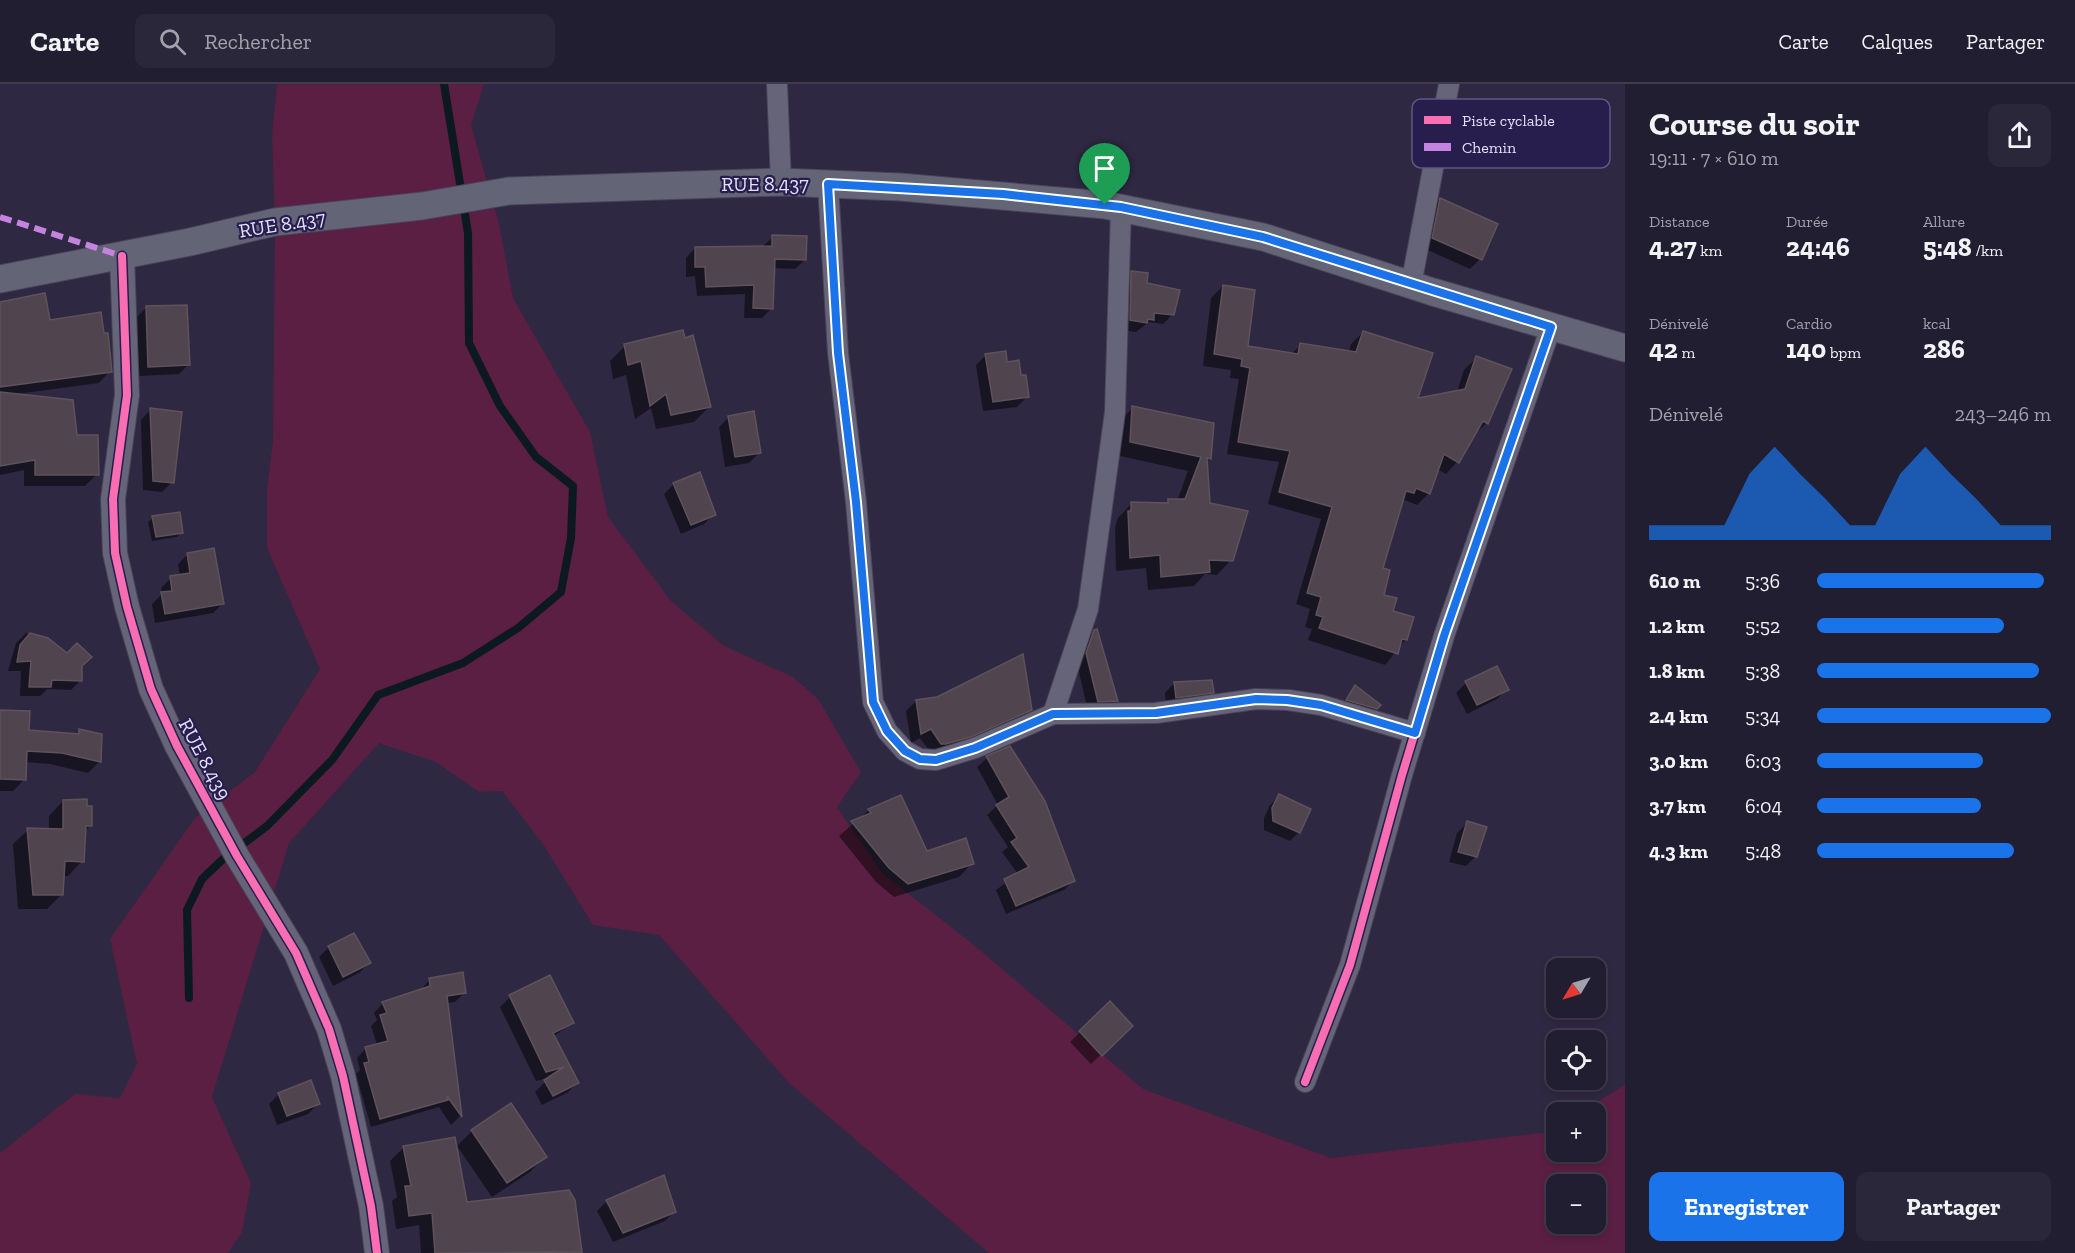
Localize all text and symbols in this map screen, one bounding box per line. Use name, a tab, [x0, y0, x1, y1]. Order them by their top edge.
search box	[135, 14, 555, 68]
text: Carte	[30, 25, 99, 58]
icon: search	[156, 25, 189, 58]
text: Rechercher	[204, 28, 312, 55]
text: Carte	[1778, 29, 1829, 54]
text: Calques	[1862, 29, 1933, 54]
text: Partager	[1966, 29, 2045, 54]
legend	[1412, 99, 1610, 168]
text: Course du soir	[1649, 104, 1860, 143]
button: share	[1988, 104, 2051, 167]
text: Piste cyclable	[1462, 111, 1555, 130]
text: Chemin	[1462, 138, 1517, 157]
pin	[1079, 143, 1130, 205]
text: 19:11 · 7 × 610 m	[1649, 146, 1779, 170]
icon: arrive	[1088, 152, 1121, 185]
street label: RUE 8.437	[721, 172, 809, 196]
street label: RUE 8.437	[237, 205, 328, 243]
text: Distance	[1649, 212, 1710, 231]
text: Durée	[1786, 212, 1828, 231]
text: Allure	[1923, 212, 1965, 231]
text: 4.27	[1649, 231, 1697, 263]
text: 24:46	[1786, 231, 1850, 263]
text: 5:48	[1923, 231, 1972, 263]
text: km	[1697, 241, 1722, 260]
text: /km	[1972, 241, 2003, 260]
text: Dénivelé	[1649, 314, 1708, 333]
text: Cardio	[1786, 314, 1832, 333]
text: kcal	[1923, 314, 1950, 333]
text: 42	[1649, 333, 1678, 365]
text: 140	[1786, 333, 1826, 365]
text: 286	[1923, 333, 1965, 365]
text: m	[1678, 343, 1695, 362]
text: bpm	[1826, 343, 1861, 362]
text: Dénivelé	[1649, 402, 1723, 426]
text: 243–246 m	[1955, 402, 2051, 426]
text: 610 m	[1649, 569, 1701, 593]
text: 5:36	[1745, 569, 1780, 593]
text: 1.2 km	[1649, 614, 1705, 638]
text: 5:52	[1745, 614, 1780, 638]
text: 1.8 km	[1649, 659, 1705, 683]
text: 5:38	[1745, 659, 1780, 683]
text: 2.4 km	[1649, 704, 1708, 728]
text: 5:34	[1745, 704, 1780, 728]
street label: RUE 8.439	[174, 714, 236, 804]
text: 3.0 km	[1649, 749, 1708, 773]
text: 6:03	[1745, 749, 1781, 773]
text: 3.7 km	[1649, 794, 1706, 818]
text: 6:04	[1745, 794, 1782, 818]
text: 4.3 km	[1649, 839, 1708, 863]
text: 5:48	[1745, 839, 1781, 863]
north arrow	[1546, 958, 1606, 1018]
map controls	[1546, 958, 1606, 1234]
button: locate	[1546, 1030, 1606, 1090]
button: +	[1546, 1102, 1606, 1162]
button: Enregistrer	[1649, 1172, 1844, 1241]
button: Partager	[1856, 1172, 2051, 1241]
button: −	[1546, 1174, 1606, 1234]

